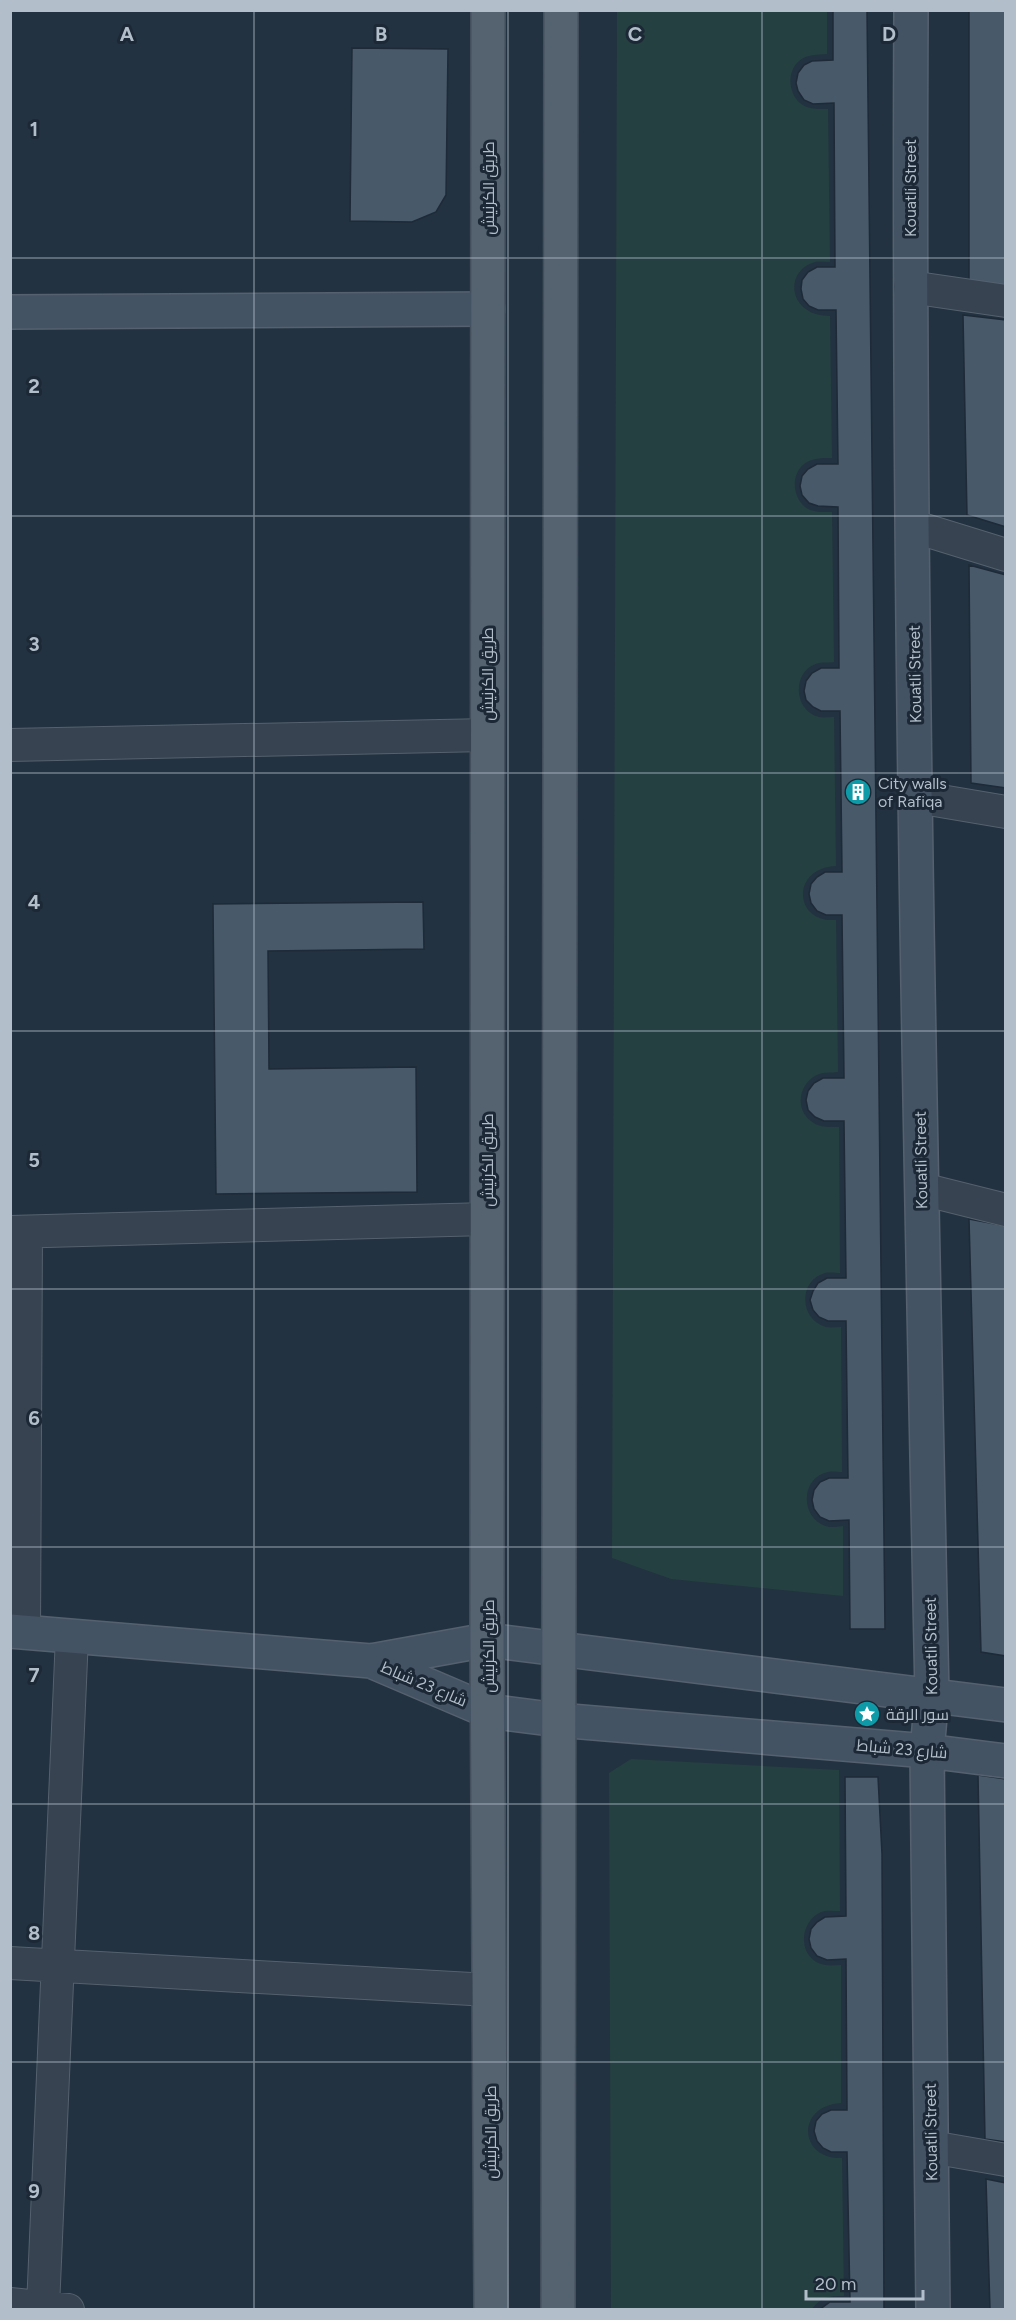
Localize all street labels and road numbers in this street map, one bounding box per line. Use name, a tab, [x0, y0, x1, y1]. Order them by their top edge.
street label: Kouatli Street	[901, 139, 920, 237]
street label: طريق الكرنيش	[479, 141, 499, 235]
street label: Kouatli Street	[905, 625, 925, 723]
street label: طريق الكرنيش	[478, 627, 498, 721]
street label: Kouatli Street	[911, 1111, 931, 1209]
street label: طريق الكرنيش	[478, 1113, 498, 1207]
street label: Kouatli Street	[921, 1597, 941, 1695]
street label: طريق الكرنيش	[479, 1599, 499, 1693]
street label: شارع 23 شباط	[377, 1657, 470, 1712]
street label: شارع 23 شباط	[855, 1736, 948, 1764]
street label: Kouatli Street	[921, 2083, 941, 2181]
street label: طريق الكرنيش	[481, 2085, 501, 2179]

